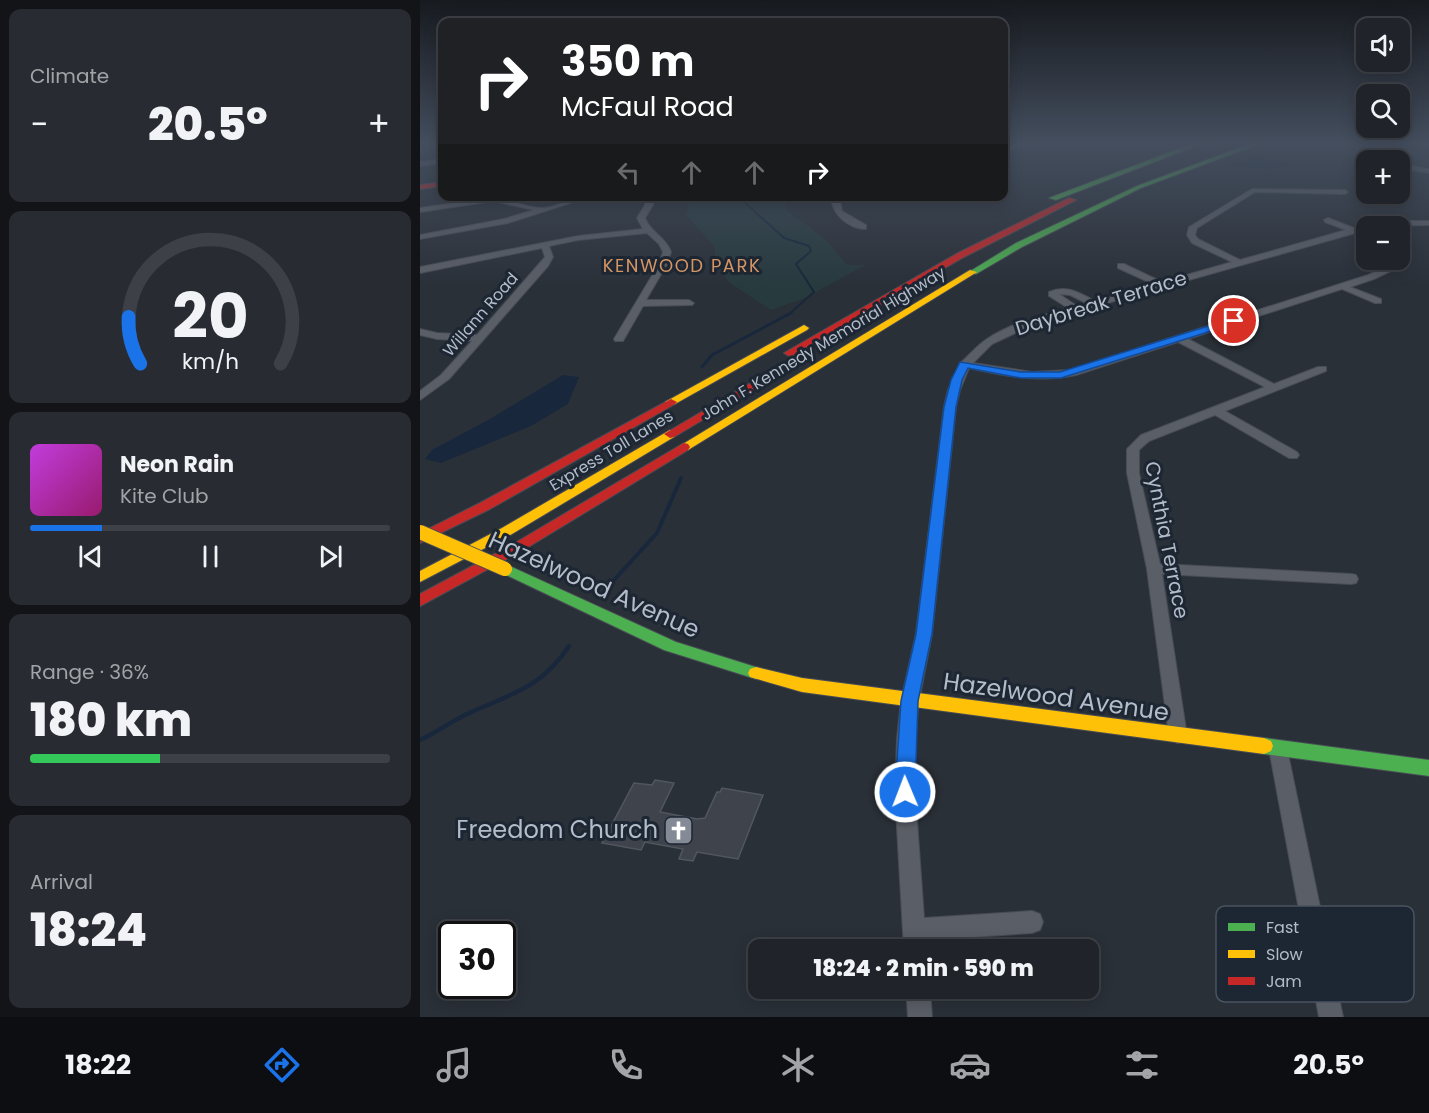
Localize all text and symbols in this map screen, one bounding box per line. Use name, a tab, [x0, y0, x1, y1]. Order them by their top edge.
map controls	[1356, 18, 1410, 270]
button: sound	[1356, 18, 1410, 72]
text: 350 m	[561, 32, 694, 91]
icon: right	[462, 42, 540, 120]
text: Climate	[30, 62, 109, 90]
button: search	[1356, 84, 1410, 138]
text: McFaul Road	[561, 88, 734, 125]
text: 20.5°	[148, 93, 268, 156]
text: −	[30, 101, 48, 148]
text: +	[367, 101, 390, 148]
button: +	[1356, 150, 1410, 204]
icon: left	[612, 156, 645, 189]
icon: ahead	[675, 156, 708, 189]
icon: ahead	[738, 156, 771, 189]
icon: right	[801, 156, 834, 189]
button: −	[1356, 216, 1410, 270]
district label: KENWOOD PARK	[603, 253, 761, 278]
street label: John F. Kennedy Memorial Highway	[697, 261, 950, 426]
street label: Daybreak Terrace	[1012, 264, 1190, 342]
street label: Willann Road	[437, 267, 523, 361]
text: 20	[172, 272, 248, 360]
pin	[1208, 295, 1259, 346]
icon: arrive	[1217, 304, 1250, 337]
text: km/h	[181, 346, 239, 377]
street label: Express Toll Lanes	[545, 404, 678, 497]
text: Neon Rain	[120, 449, 234, 480]
street label: Cynthia Terrace	[1138, 459, 1196, 621]
text: Kite Club	[120, 482, 209, 510]
street label: Hazelwood Avenue	[483, 523, 705, 646]
icon: previous	[74, 540, 107, 573]
icon: pause	[194, 540, 227, 573]
icon: next	[314, 540, 347, 573]
text: Range · 36%	[30, 658, 149, 686]
street label: Hazelwood Avenue	[941, 664, 1171, 729]
text: 180 km	[30, 689, 192, 752]
position arrow	[873, 760, 937, 824]
place label: Freedom Church	[456, 813, 658, 846]
church icon: Freedom Church	[663, 814, 695, 846]
text: Arrival	[30, 868, 93, 896]
text: 18:24	[30, 899, 147, 962]
legend	[1216, 906, 1414, 1002]
text: Fast	[1266, 916, 1299, 939]
speed limit sign: 30	[438, 921, 516, 999]
text: Slow	[1266, 943, 1303, 966]
text: 18:24 · 2 min · 590 m	[813, 953, 1034, 984]
text: Jam	[1266, 970, 1302, 993]
icon: directions	[261, 1044, 303, 1086]
icon: music	[433, 1044, 475, 1086]
icon: phone	[605, 1044, 647, 1086]
icon: climate	[777, 1044, 819, 1086]
icon: car	[949, 1044, 991, 1086]
icon: filters	[1121, 1044, 1163, 1086]
text: 18:22	[65, 1046, 131, 1083]
text: 20.5°	[1293, 1046, 1364, 1083]

